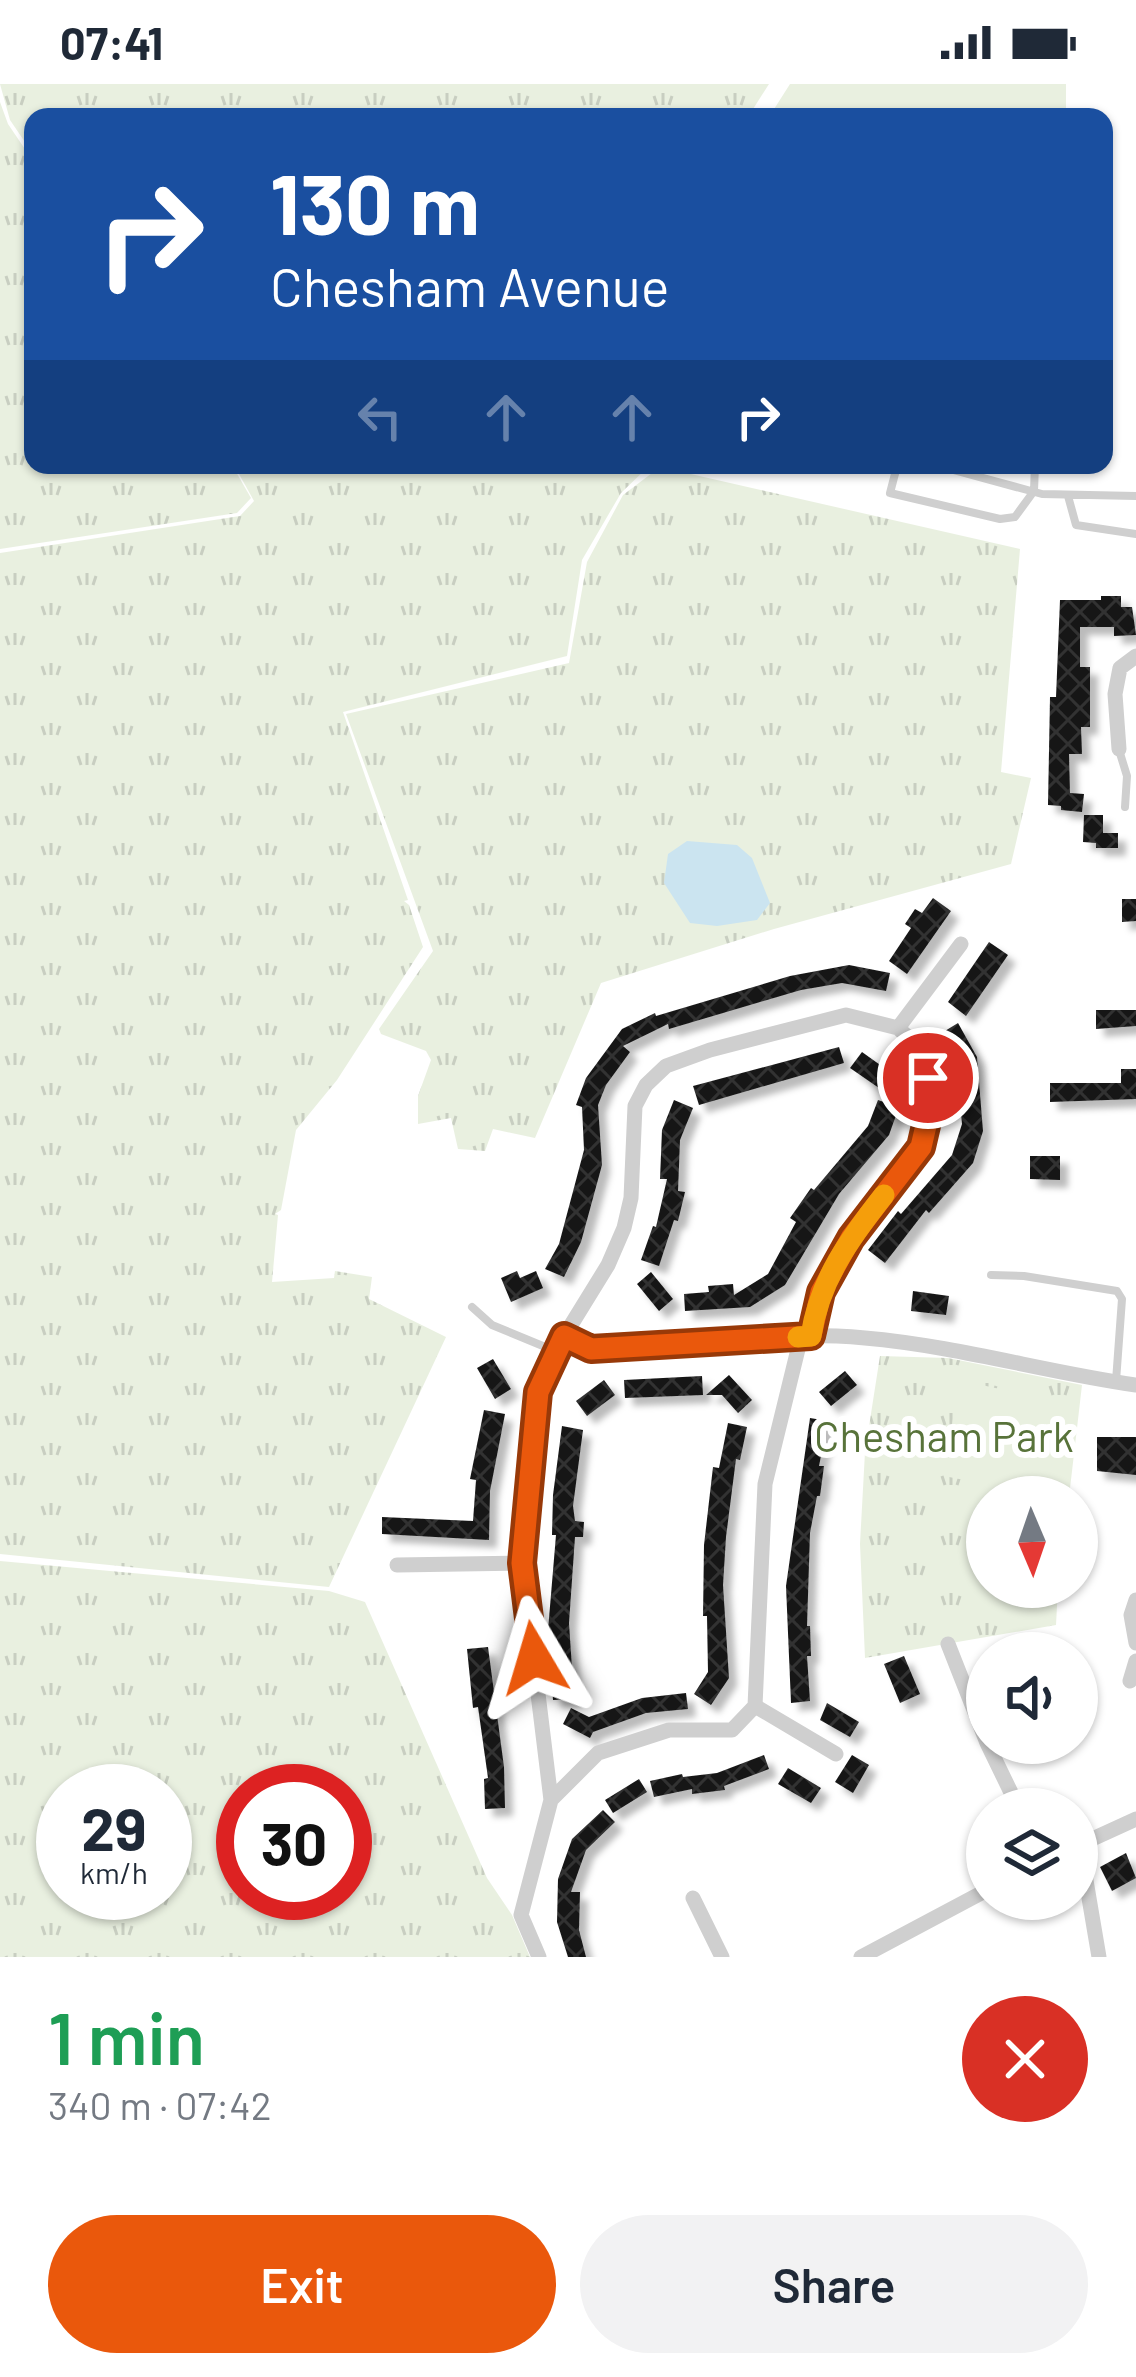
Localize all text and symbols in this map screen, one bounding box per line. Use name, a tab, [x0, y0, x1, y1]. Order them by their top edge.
text: 07:41	[60, 15, 163, 69]
text: 130 m	[270, 151, 480, 252]
icon: right	[72, 156, 228, 312]
text: Chesham Avenue	[270, 253, 670, 318]
icon: left	[347, 384, 413, 450]
icon: ahead	[473, 384, 539, 450]
icon: ahead	[599, 384, 665, 450]
icon: right	[725, 384, 791, 450]
pin	[877, 1027, 979, 1129]
icon: arrive	[895, 1045, 961, 1111]
park label: Chesham Park	[814, 1410, 1074, 1460]
north arrow	[966, 1476, 1098, 1608]
map controls	[966, 1476, 1098, 1920]
position arrow	[471, 1595, 597, 1721]
button: sound	[966, 1632, 1098, 1764]
speed limit sign: 30	[216, 1764, 372, 1920]
button: layers	[966, 1788, 1098, 1920]
text: 29	[81, 1791, 147, 1863]
text: km/h	[80, 1854, 148, 1890]
text: 1 min	[48, 1993, 205, 2079]
button: close	[962, 1996, 1088, 2122]
text: 340 m · 07:42	[48, 2081, 272, 2128]
button: Exit	[48, 2215, 556, 2353]
button: Share	[580, 2215, 1088, 2353]

